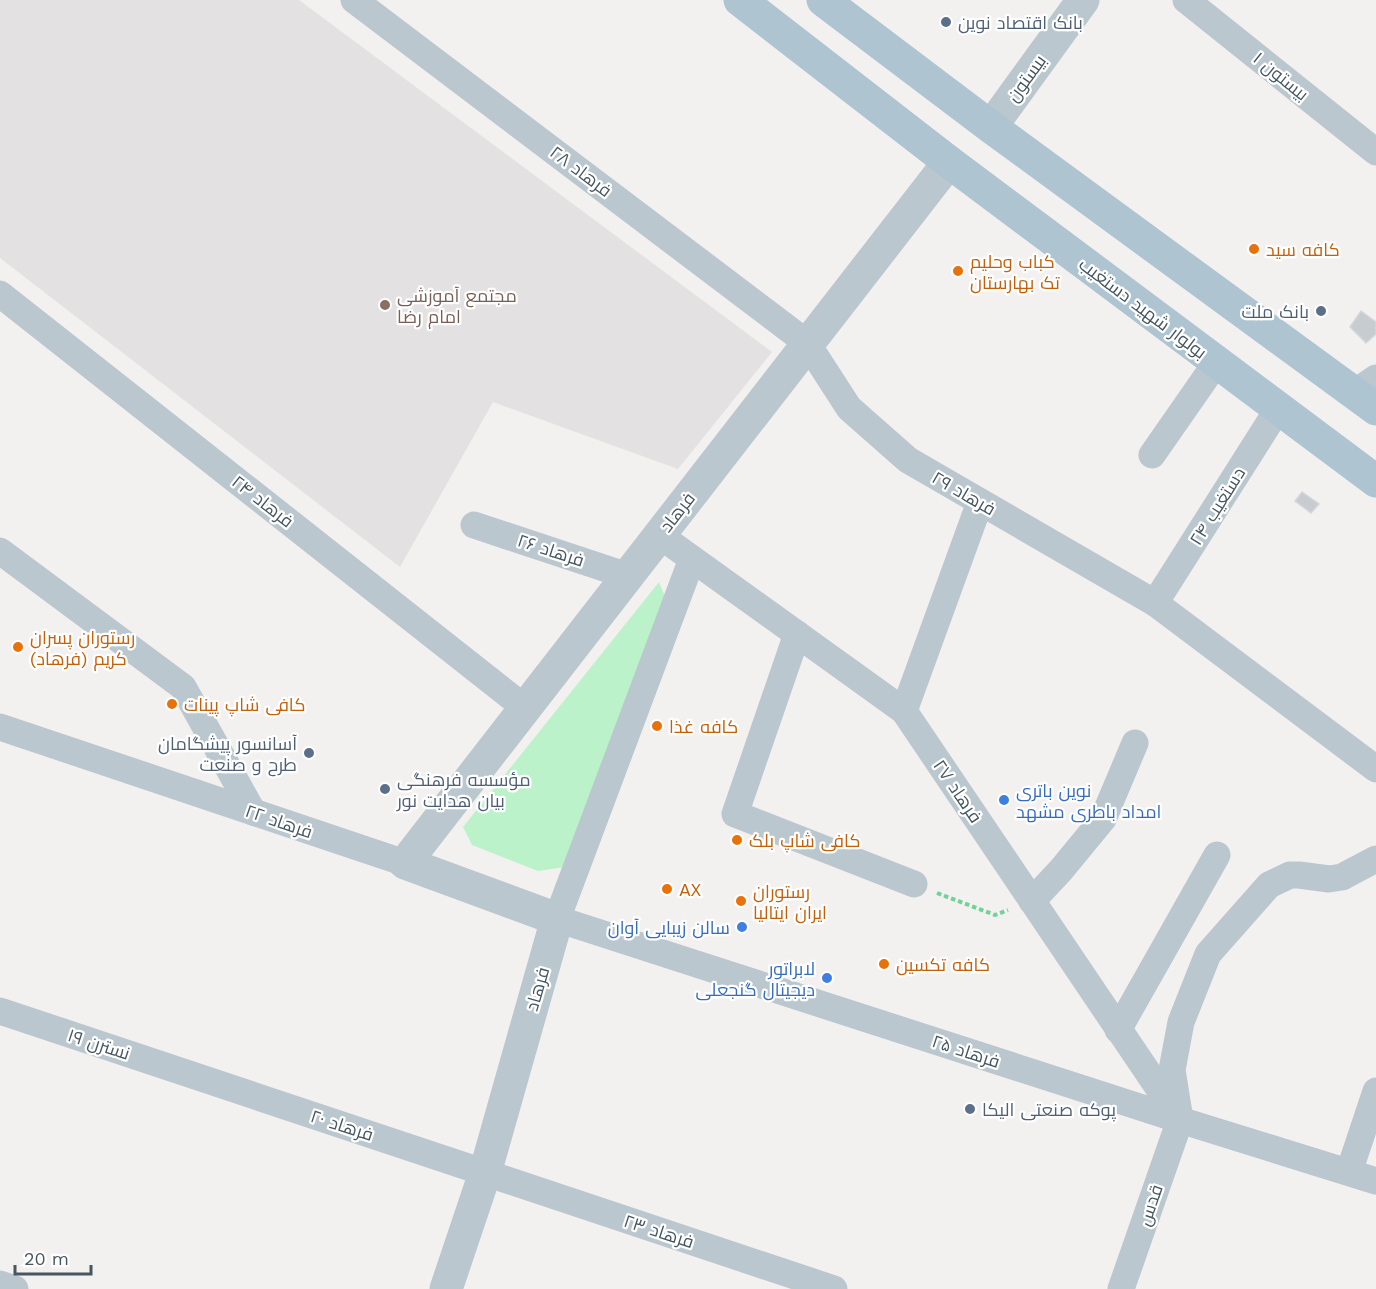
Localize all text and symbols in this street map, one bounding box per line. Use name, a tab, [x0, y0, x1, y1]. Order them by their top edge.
place label: بانک اقتصاد نوین	[958, 12, 1083, 34]
marker: بانک اقتصاد نوین	[939, 15, 953, 29]
street label: بیستون ۱	[1249, 47, 1313, 105]
street label: بیستون	[1002, 50, 1051, 106]
street label: فرهاد ۲۸	[546, 141, 616, 202]
place label: کافه سید	[1266, 239, 1340, 260]
marker: کافه سید	[1247, 242, 1261, 256]
place label: کباب وحلیم تک بهارستان	[970, 251, 1060, 294]
street label: بولوار شهید دستغیب	[1074, 253, 1211, 364]
marker: کباب وحلیم تک بهارستان	[951, 264, 965, 278]
place label: مجتمع آموزشی امام رضا	[397, 285, 517, 329]
marker: مجتمع آموزشی امام رضا	[378, 298, 392, 312]
place label: بانک ملت	[1241, 301, 1309, 322]
marker: بانک ملت	[1314, 304, 1328, 318]
street label: دستغیب ۲۴	[1185, 463, 1249, 549]
street label: فرهاد ۲۹	[928, 467, 999, 520]
street label: فرهاد ۲۴	[227, 470, 298, 532]
street label: فرهاد	[655, 488, 700, 537]
street label: فرهاد ۲۶	[515, 529, 587, 572]
place label: رستوران پسران کریم (فرهاد)	[30, 627, 135, 671]
marker: رستوران پسران کریم (فرهاد)	[11, 640, 25, 654]
place label: کافی شاپ پینات	[184, 694, 305, 717]
marker: کافی شاپ پینات	[165, 697, 179, 711]
place label: کافه غذا	[669, 716, 738, 737]
marker: کافه غذا	[650, 719, 664, 733]
place label: آسانسور پیشگامان طرح و صنعت	[158, 733, 297, 777]
marker: آسانسور پیشگامان طرح و صنعت	[302, 746, 316, 760]
street label: فرهاد ۲۷	[928, 755, 987, 827]
place label: مؤسسه فرهنگی بیان هدایت نور	[396, 769, 530, 812]
place label: نوین باتری امداد باطری مشهد	[1016, 780, 1161, 823]
marker: مؤسسه فرهنگی بیان هدایت نور	[378, 782, 392, 796]
marker: نوین باتری امداد باطری مشهد	[997, 793, 1011, 807]
street label: فرهاد ۲۲	[242, 800, 315, 843]
place label: کافی شاپ بلک	[749, 830, 861, 853]
marker: کافی شاپ بلک	[730, 833, 744, 847]
place label: AX	[679, 879, 702, 900]
place label: رستوران ایران ایتالیا	[753, 881, 827, 924]
marker: AX	[660, 882, 674, 896]
marker: رستوران ایران ایتالیا	[734, 894, 748, 908]
place label: سالن زیبایی آوان	[608, 917, 730, 939]
marker: سالن زیبایی آوان	[735, 920, 749, 934]
place label: کافه تکسین	[896, 954, 990, 976]
marker: کافه تکسین	[877, 957, 891, 971]
place label: لابراتور دیجیتال گنجعلی	[695, 958, 815, 1001]
street label: فرهاد	[521, 965, 554, 1014]
marker: لابراتور دیجیتال گنجعلی	[820, 971, 834, 985]
street label: نسترن ۱۹	[65, 1024, 133, 1065]
street label: فرهاد ۲۵	[929, 1030, 1003, 1073]
place label: پوکه صنعتی الیکا	[982, 1099, 1116, 1122]
marker: پوکه صنعتی الیکا	[963, 1102, 977, 1116]
street label: فرهاد ۲۰	[308, 1105, 376, 1146]
street label: قدس	[1133, 1182, 1168, 1229]
street label: فرهاد ۲۳	[621, 1210, 697, 1253]
scale bar	[15, 1238, 92, 1276]
text: 20 m	[24, 1248, 69, 1269]

